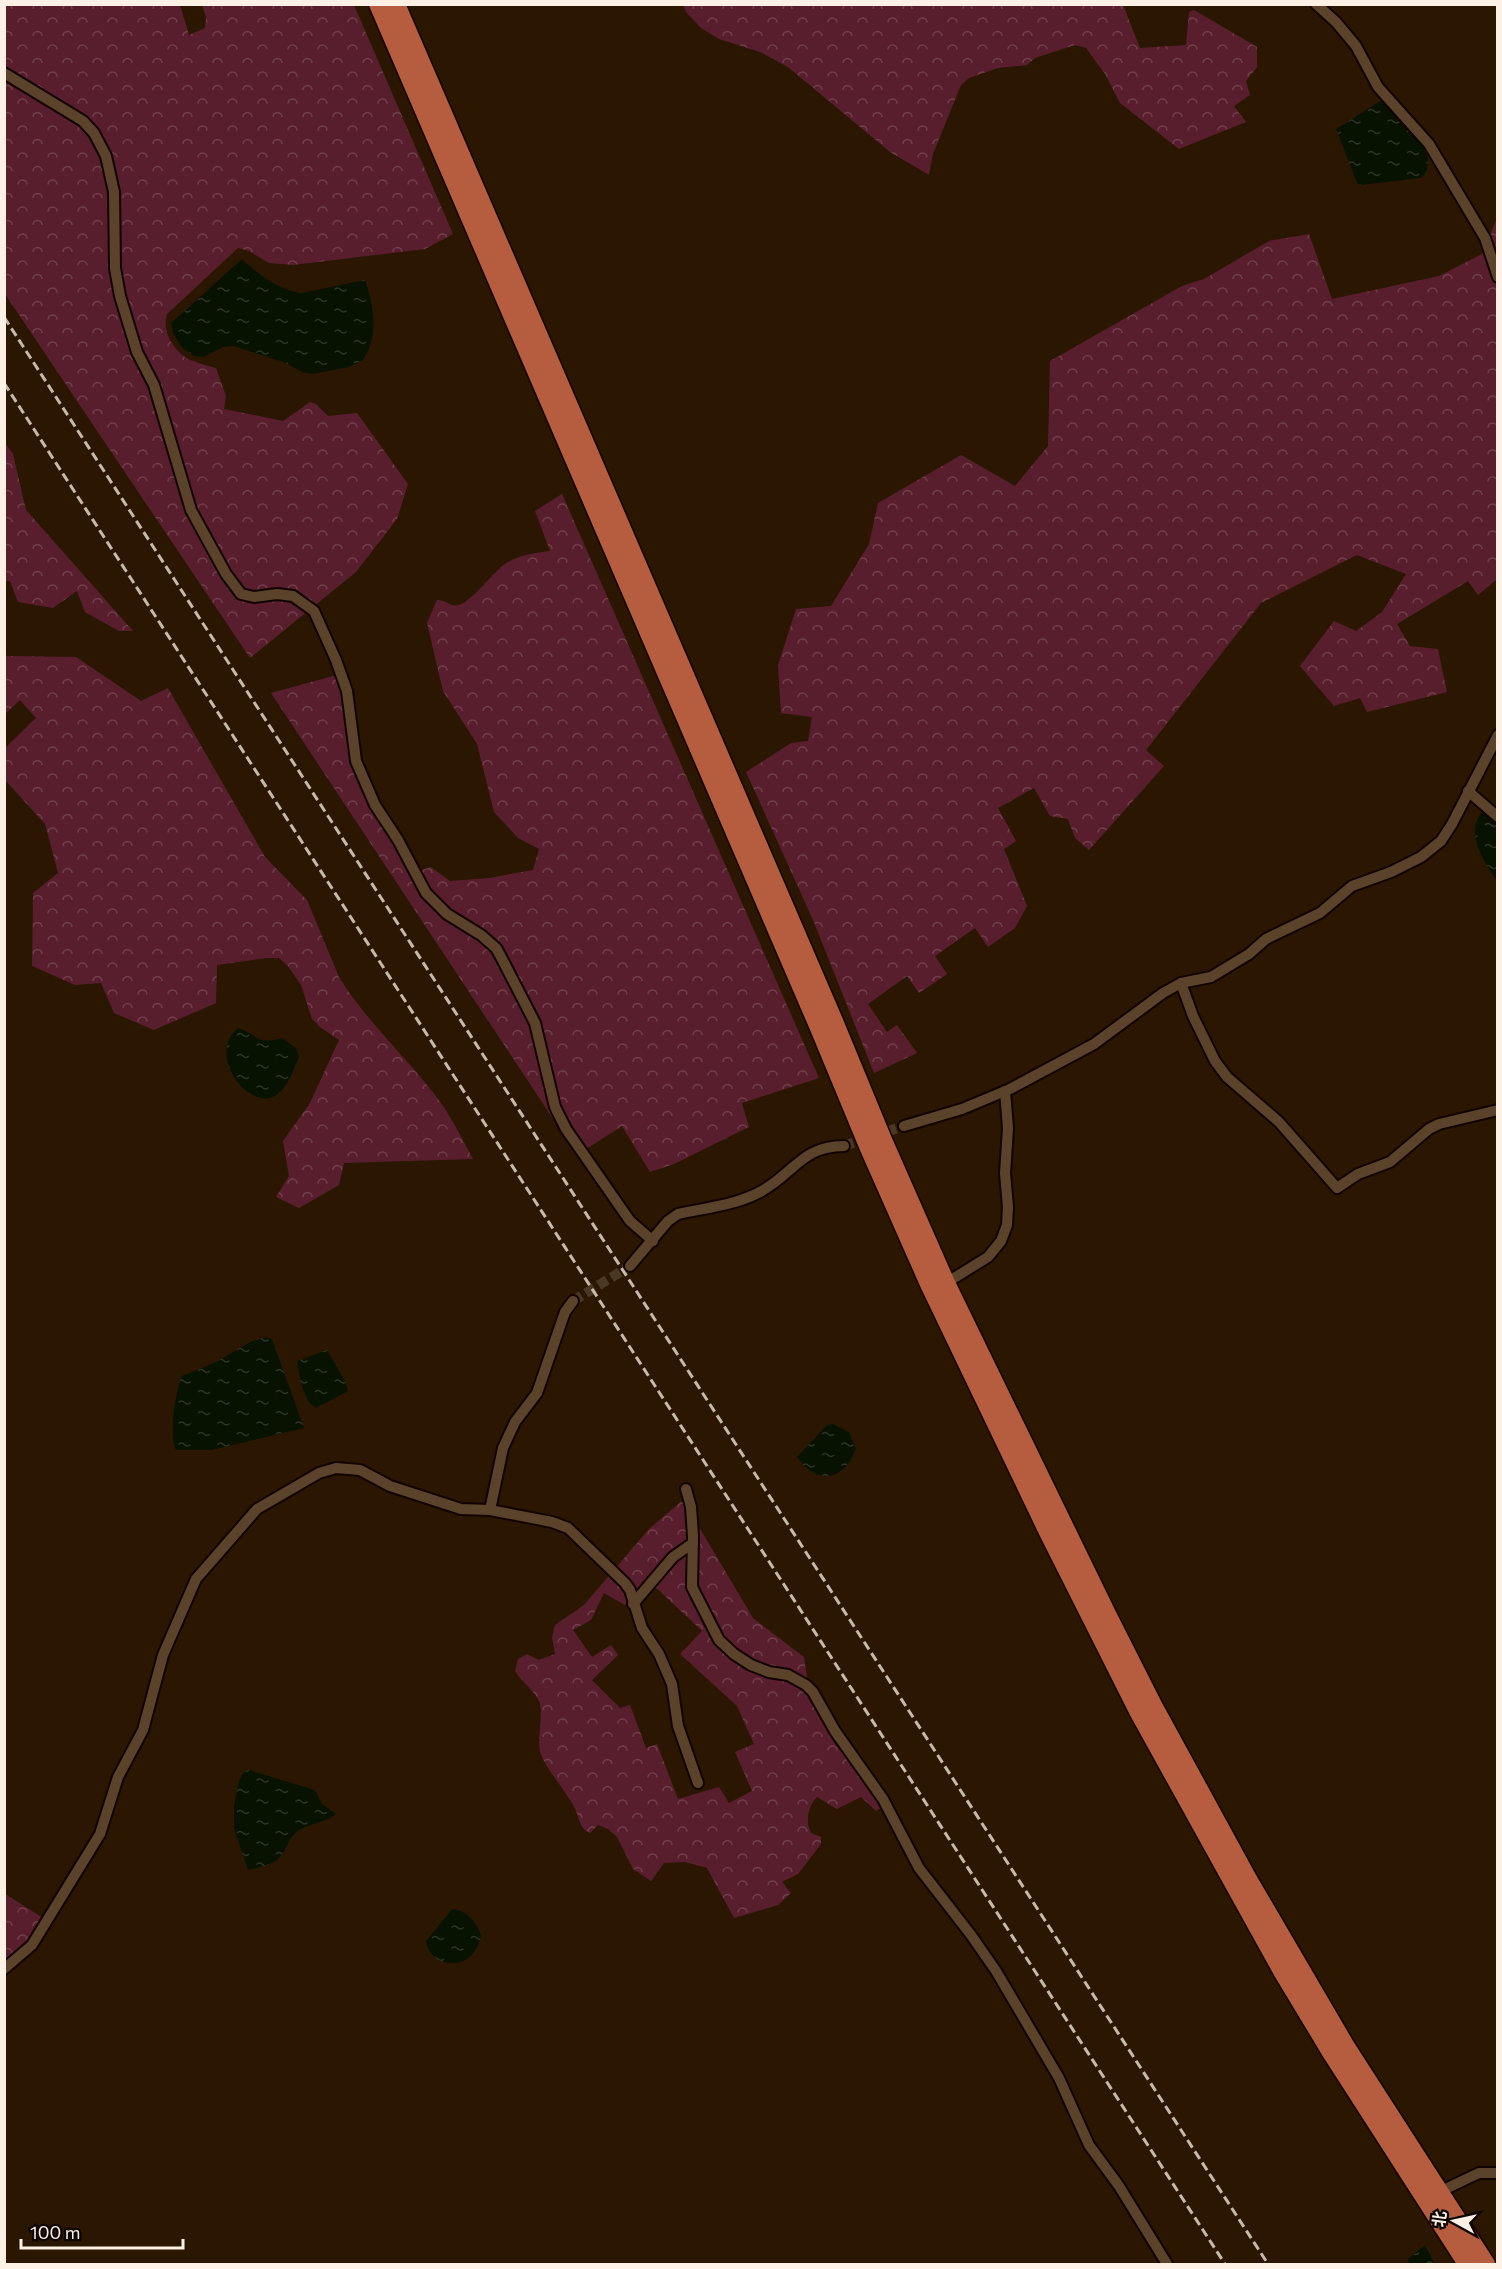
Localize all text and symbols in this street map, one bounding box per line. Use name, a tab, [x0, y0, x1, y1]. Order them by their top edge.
north arrow	[1424, 2191, 1484, 2251]
text: 北	[1428, 2210, 1449, 2228]
scale bar	[21, 2212, 183, 2250]
text: 100 m	[30, 2221, 80, 2243]

